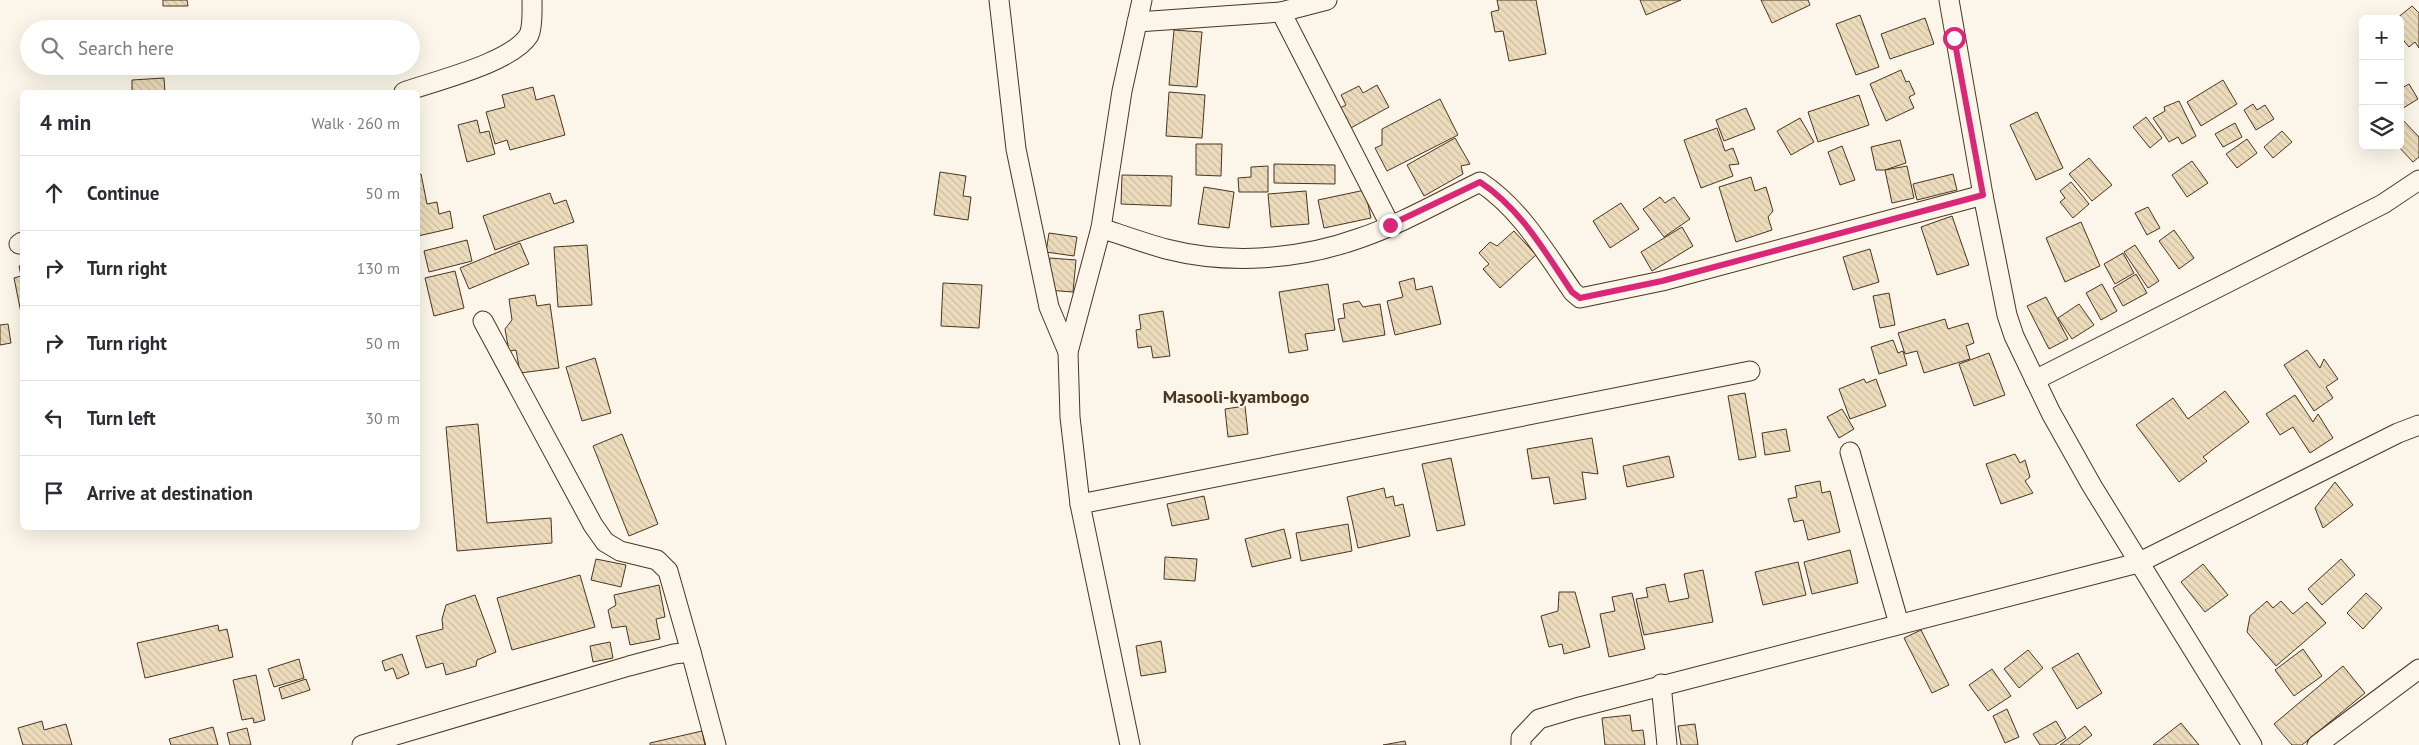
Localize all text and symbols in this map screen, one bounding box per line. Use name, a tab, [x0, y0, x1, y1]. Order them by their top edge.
map controls	[2359, 15, 2404, 150]
button: +	[2359, 15, 2404, 60]
search box	[20, 20, 420, 75]
route start	[1943, 27, 1966, 50]
icon: search	[38, 34, 66, 62]
text: Search here	[78, 36, 174, 60]
button: −	[2359, 60, 2404, 105]
button: layers	[2359, 105, 2404, 150]
text: 4 min	[40, 109, 91, 136]
text: Walk · 260 m	[311, 113, 400, 133]
icon: ahead	[40, 179, 68, 207]
text: Continue	[87, 181, 159, 205]
text: 50 m	[365, 183, 400, 203]
route end	[1379, 214, 1402, 237]
icon: right	[40, 254, 68, 282]
text: Turn right	[87, 256, 167, 280]
text: 130 m	[357, 258, 400, 278]
icon: right	[40, 329, 68, 357]
text: Turn right	[87, 331, 167, 355]
text: 50 m	[365, 333, 400, 353]
district label: Masooli-kyambogo	[1163, 385, 1310, 408]
icon: left	[40, 404, 68, 432]
text: Turn left	[87, 406, 156, 430]
text: 30 m	[365, 408, 400, 428]
icon: arrive	[40, 479, 68, 507]
text: Arrive at destination	[87, 481, 253, 505]

